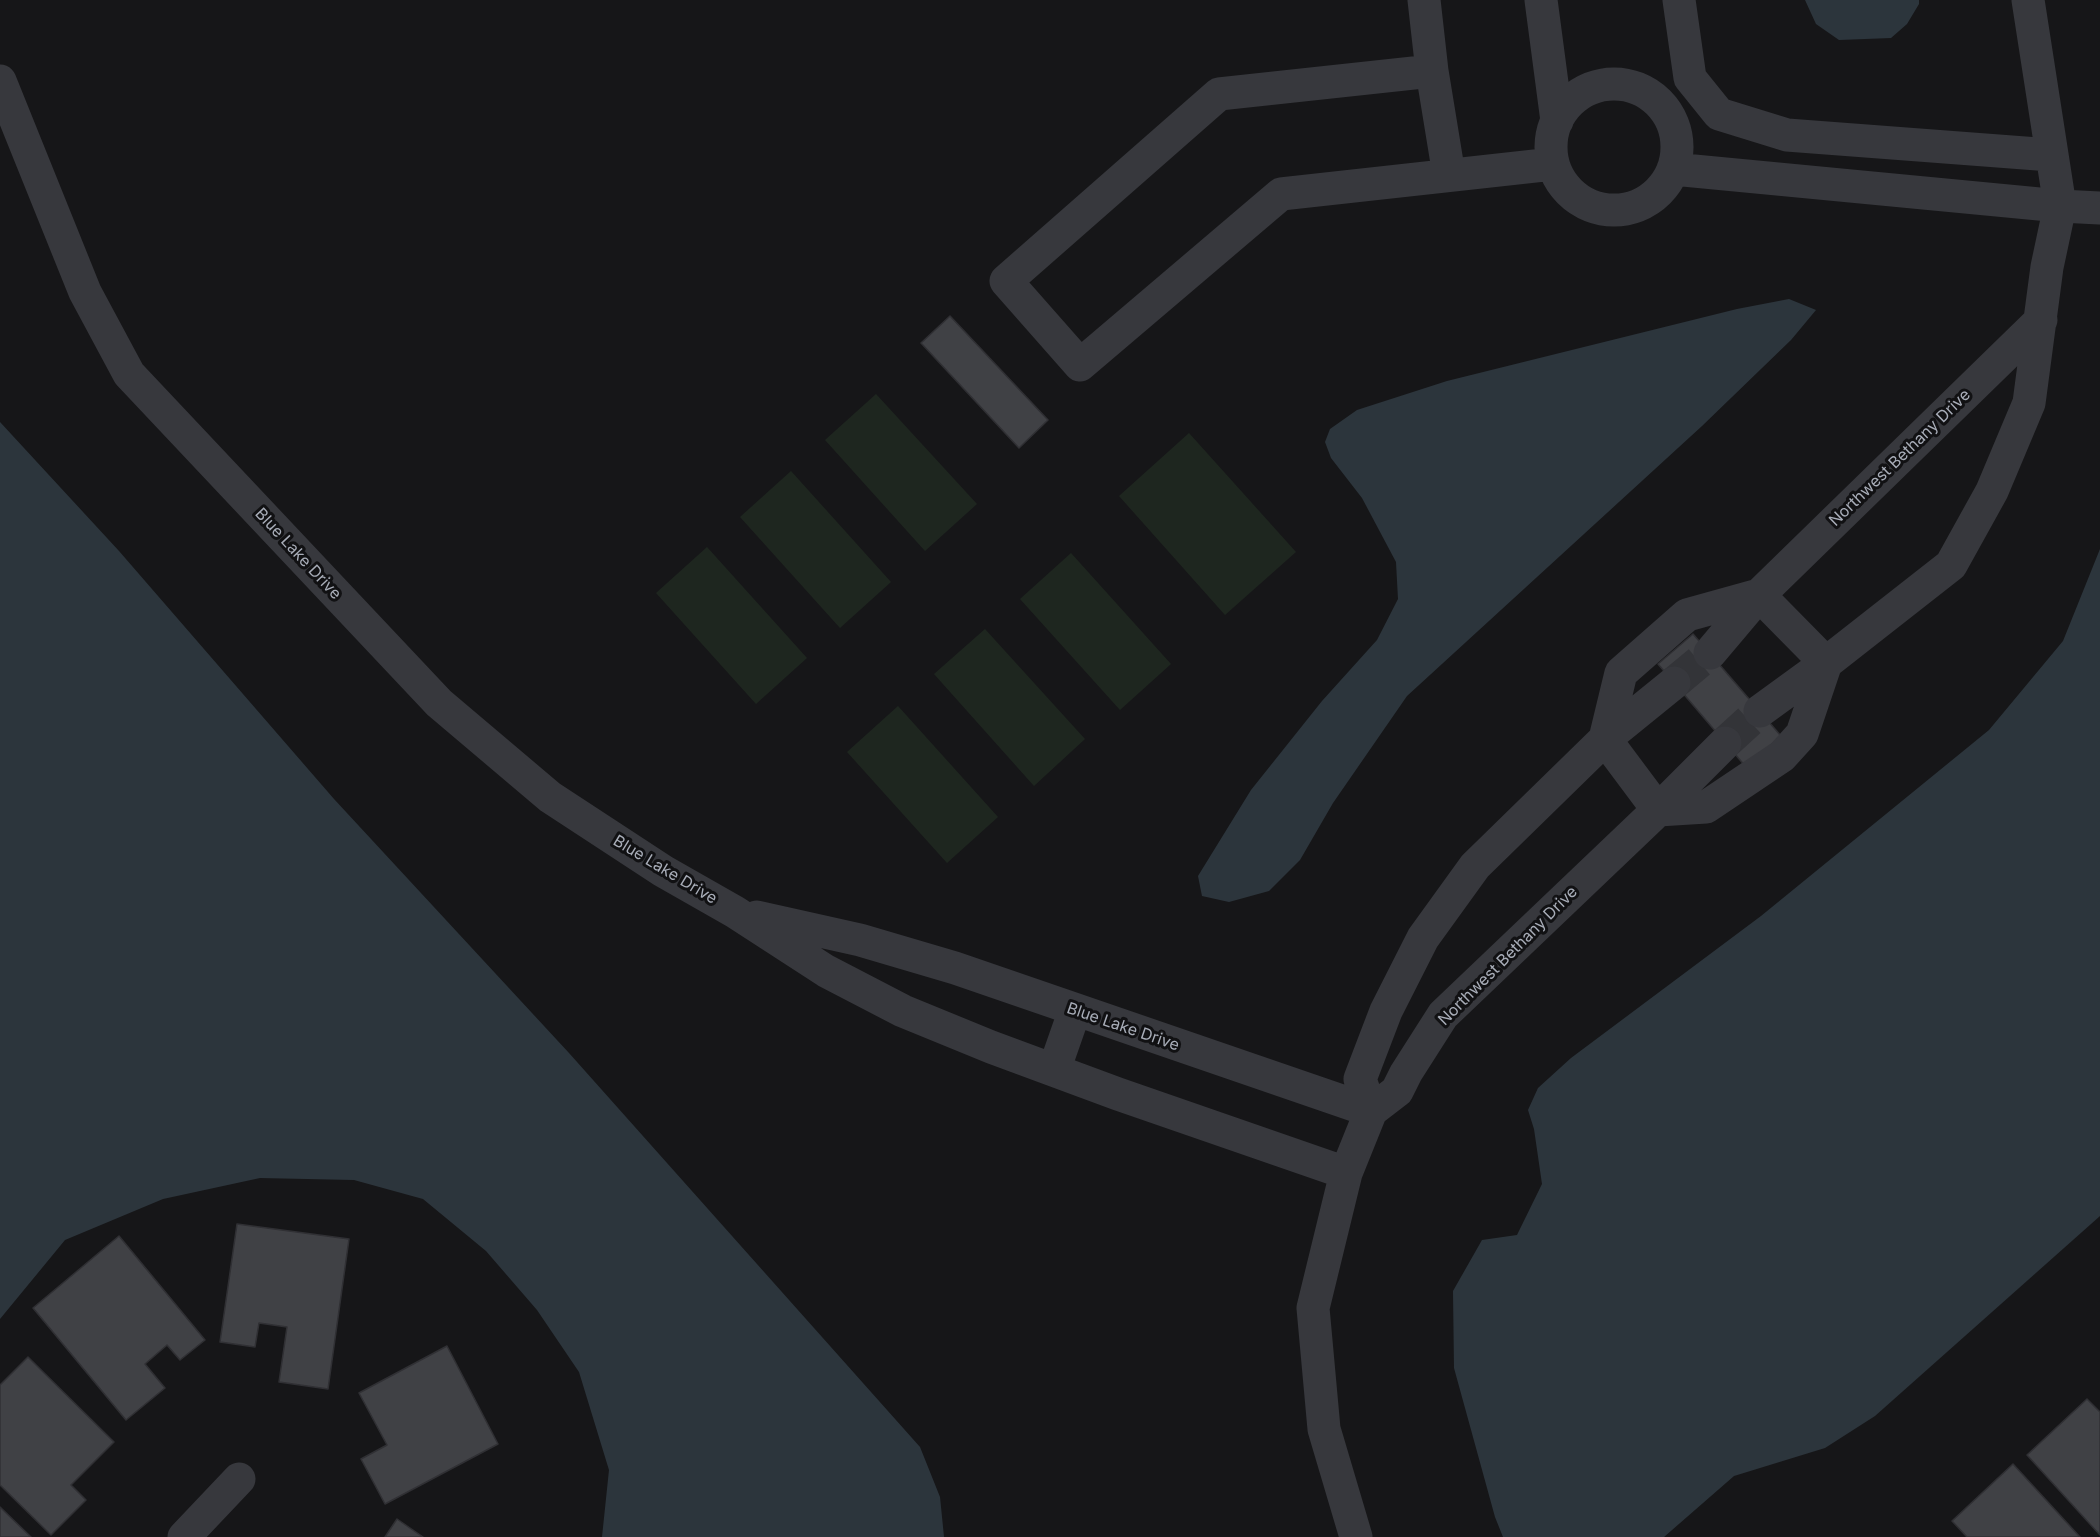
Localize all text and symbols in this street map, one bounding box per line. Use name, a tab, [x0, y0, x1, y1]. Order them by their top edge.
street label: Northwest Bethany Drive	[1825, 386, 1975, 530]
street label: Blue Lake Drive	[251, 504, 345, 604]
street label: Blue Lake Drive	[610, 831, 720, 909]
street label: Northwest Bethany Drive	[1434, 882, 1582, 1030]
street label: Blue Lake Drive	[1064, 999, 1182, 1055]

